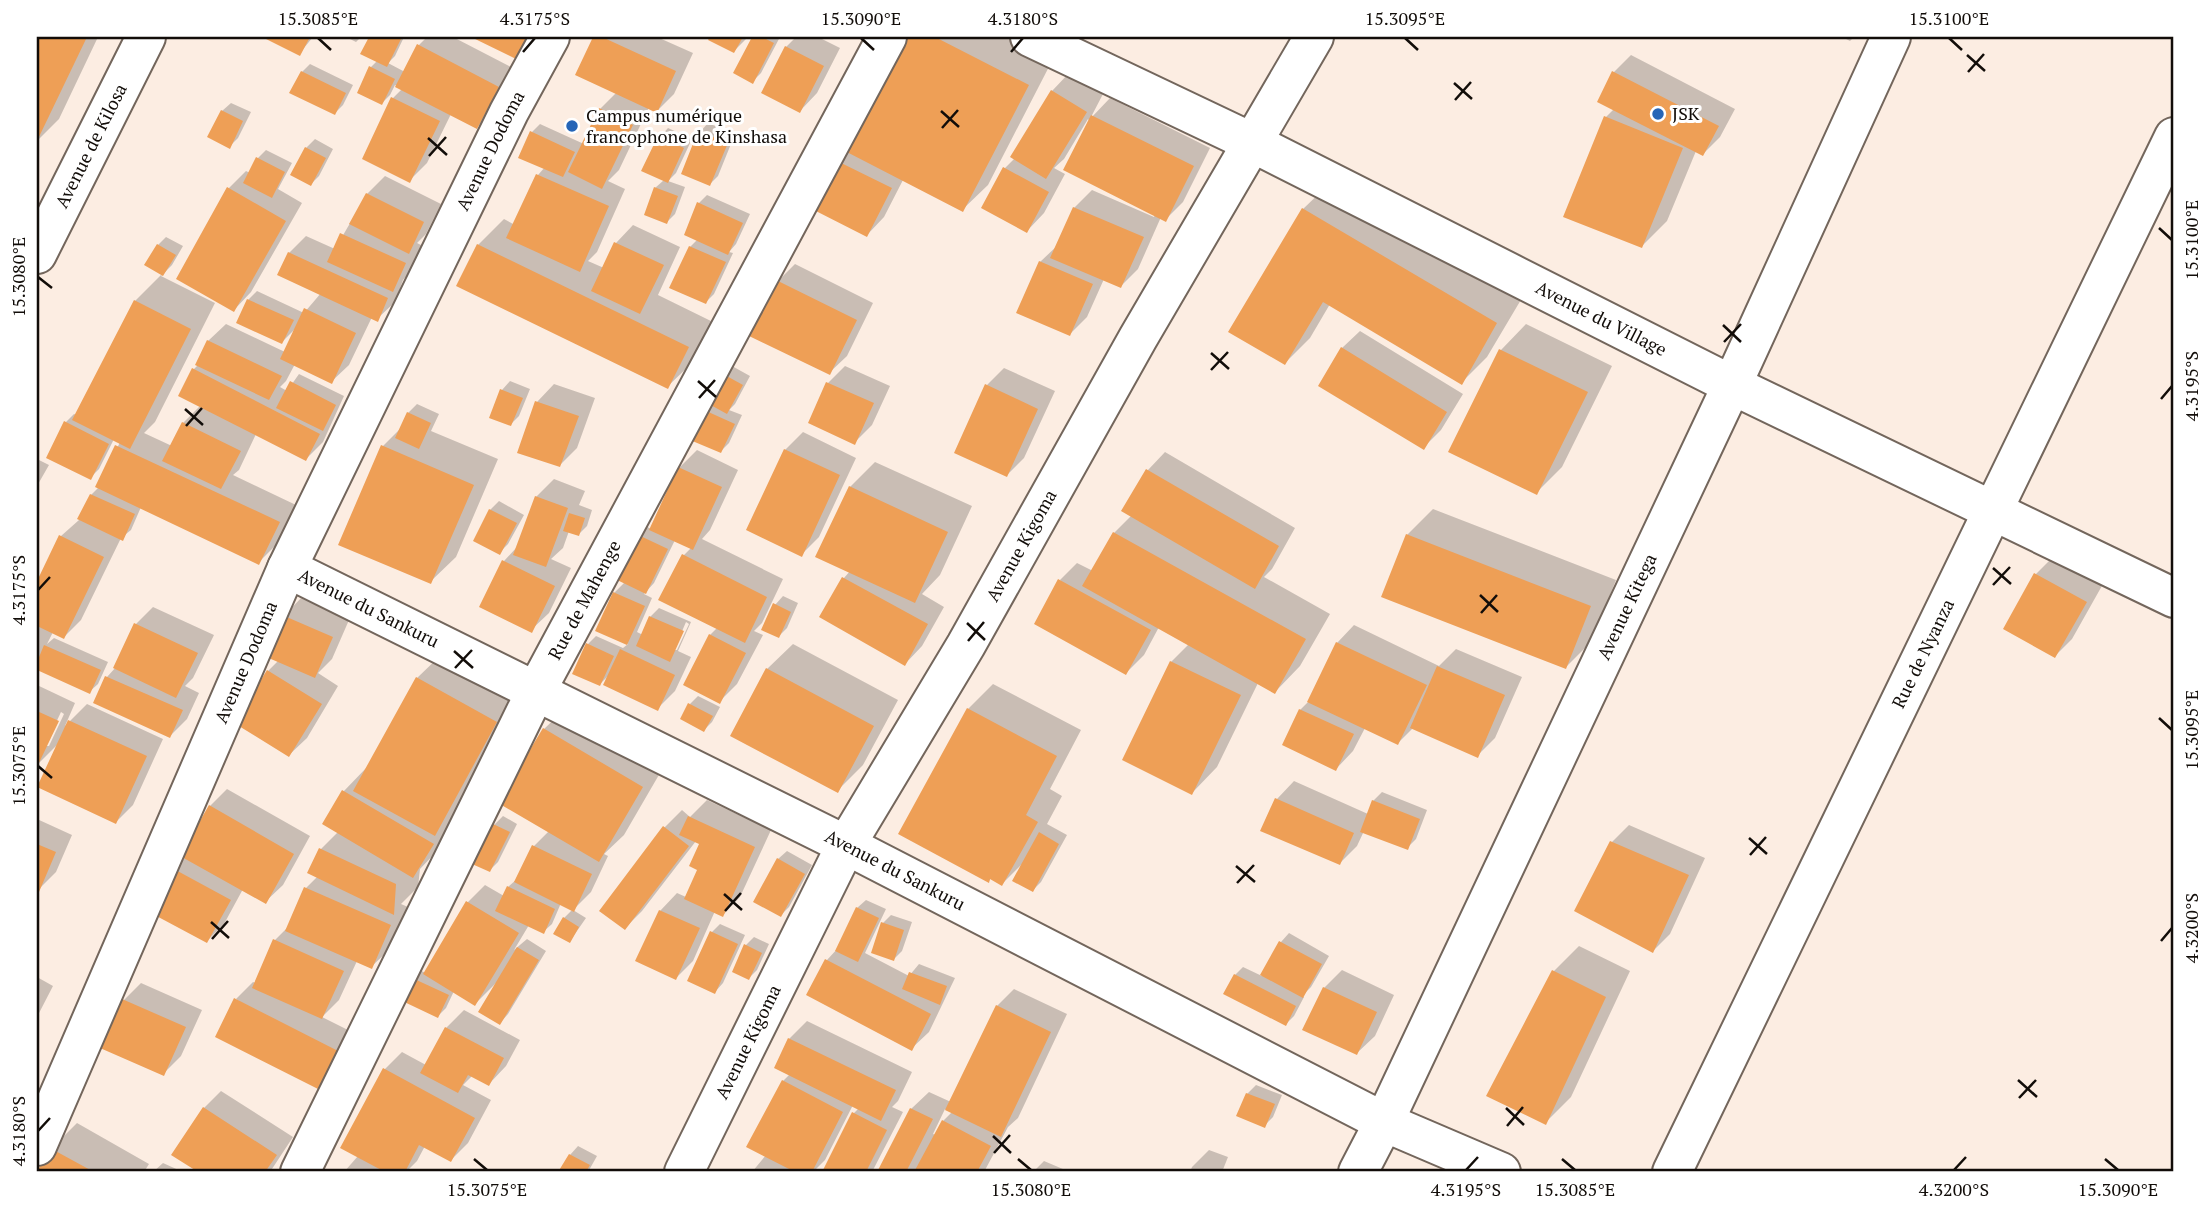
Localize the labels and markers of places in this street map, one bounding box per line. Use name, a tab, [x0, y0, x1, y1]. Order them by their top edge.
place label: JSK	[1672, 101, 1700, 125]
place label: Campus numérique francophone de Kinshasa	[586, 103, 787, 148]
marker: JSK	[1650, 106, 1666, 122]
marker: Campus numérique francophone de Kinshasa	[564, 118, 580, 134]

